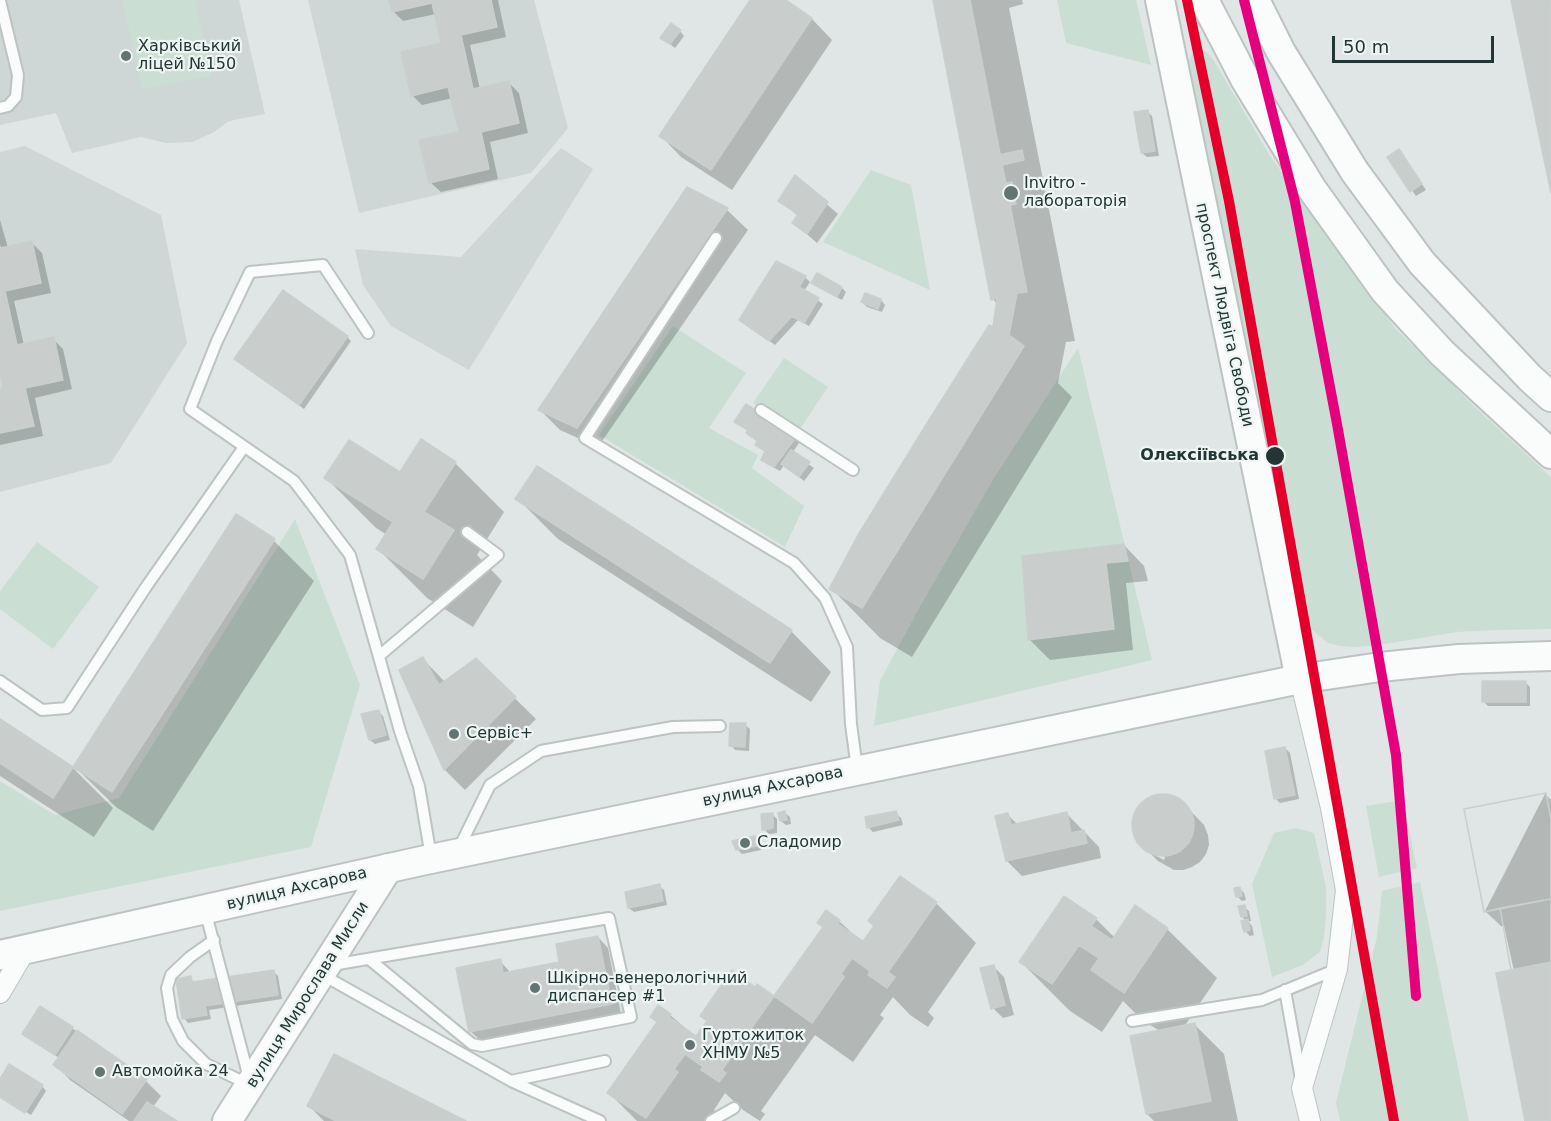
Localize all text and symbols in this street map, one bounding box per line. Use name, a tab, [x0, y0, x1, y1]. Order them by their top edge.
scale bar	[1335, 24, 1497, 62]
text: 50 m	[1343, 36, 1389, 57]
place label: Харківський ліцей №150	[138, 37, 241, 75]
marker: Харківський ліцей №150	[119, 49, 133, 63]
place label: Invitro - лабораторія	[1024, 174, 1127, 212]
marker: Invitro - лабораторія	[1002, 184, 1020, 202]
street label: проспект Людвіга Свободи	[1191, 201, 1257, 429]
marker: Олексіївська	[1264, 445, 1286, 467]
place label: Олексіївська	[1140, 446, 1259, 466]
place label: Сервіс+	[466, 724, 533, 744]
marker: Сервіс+	[447, 727, 461, 741]
street label: вулиця Ахсарова	[701, 763, 845, 811]
place label: Сладомир	[757, 833, 842, 853]
marker: Сладомир	[738, 836, 752, 850]
street label: вулиця Ахсарова	[225, 864, 369, 914]
street label: вулиця Мирослава Мисли	[243, 898, 373, 1092]
place label: Шкірно-венерологічний диспансер #1	[547, 969, 748, 1007]
marker: Шкірно-венерологічний диспансер #1	[528, 981, 542, 995]
place label: Гуртожиток ХНМУ №5	[702, 1026, 804, 1064]
marker: Гуртожиток ХНМУ №5	[683, 1038, 697, 1052]
place label: Автомойка 24	[112, 1062, 229, 1082]
marker: Автомойка 24	[93, 1065, 107, 1079]

